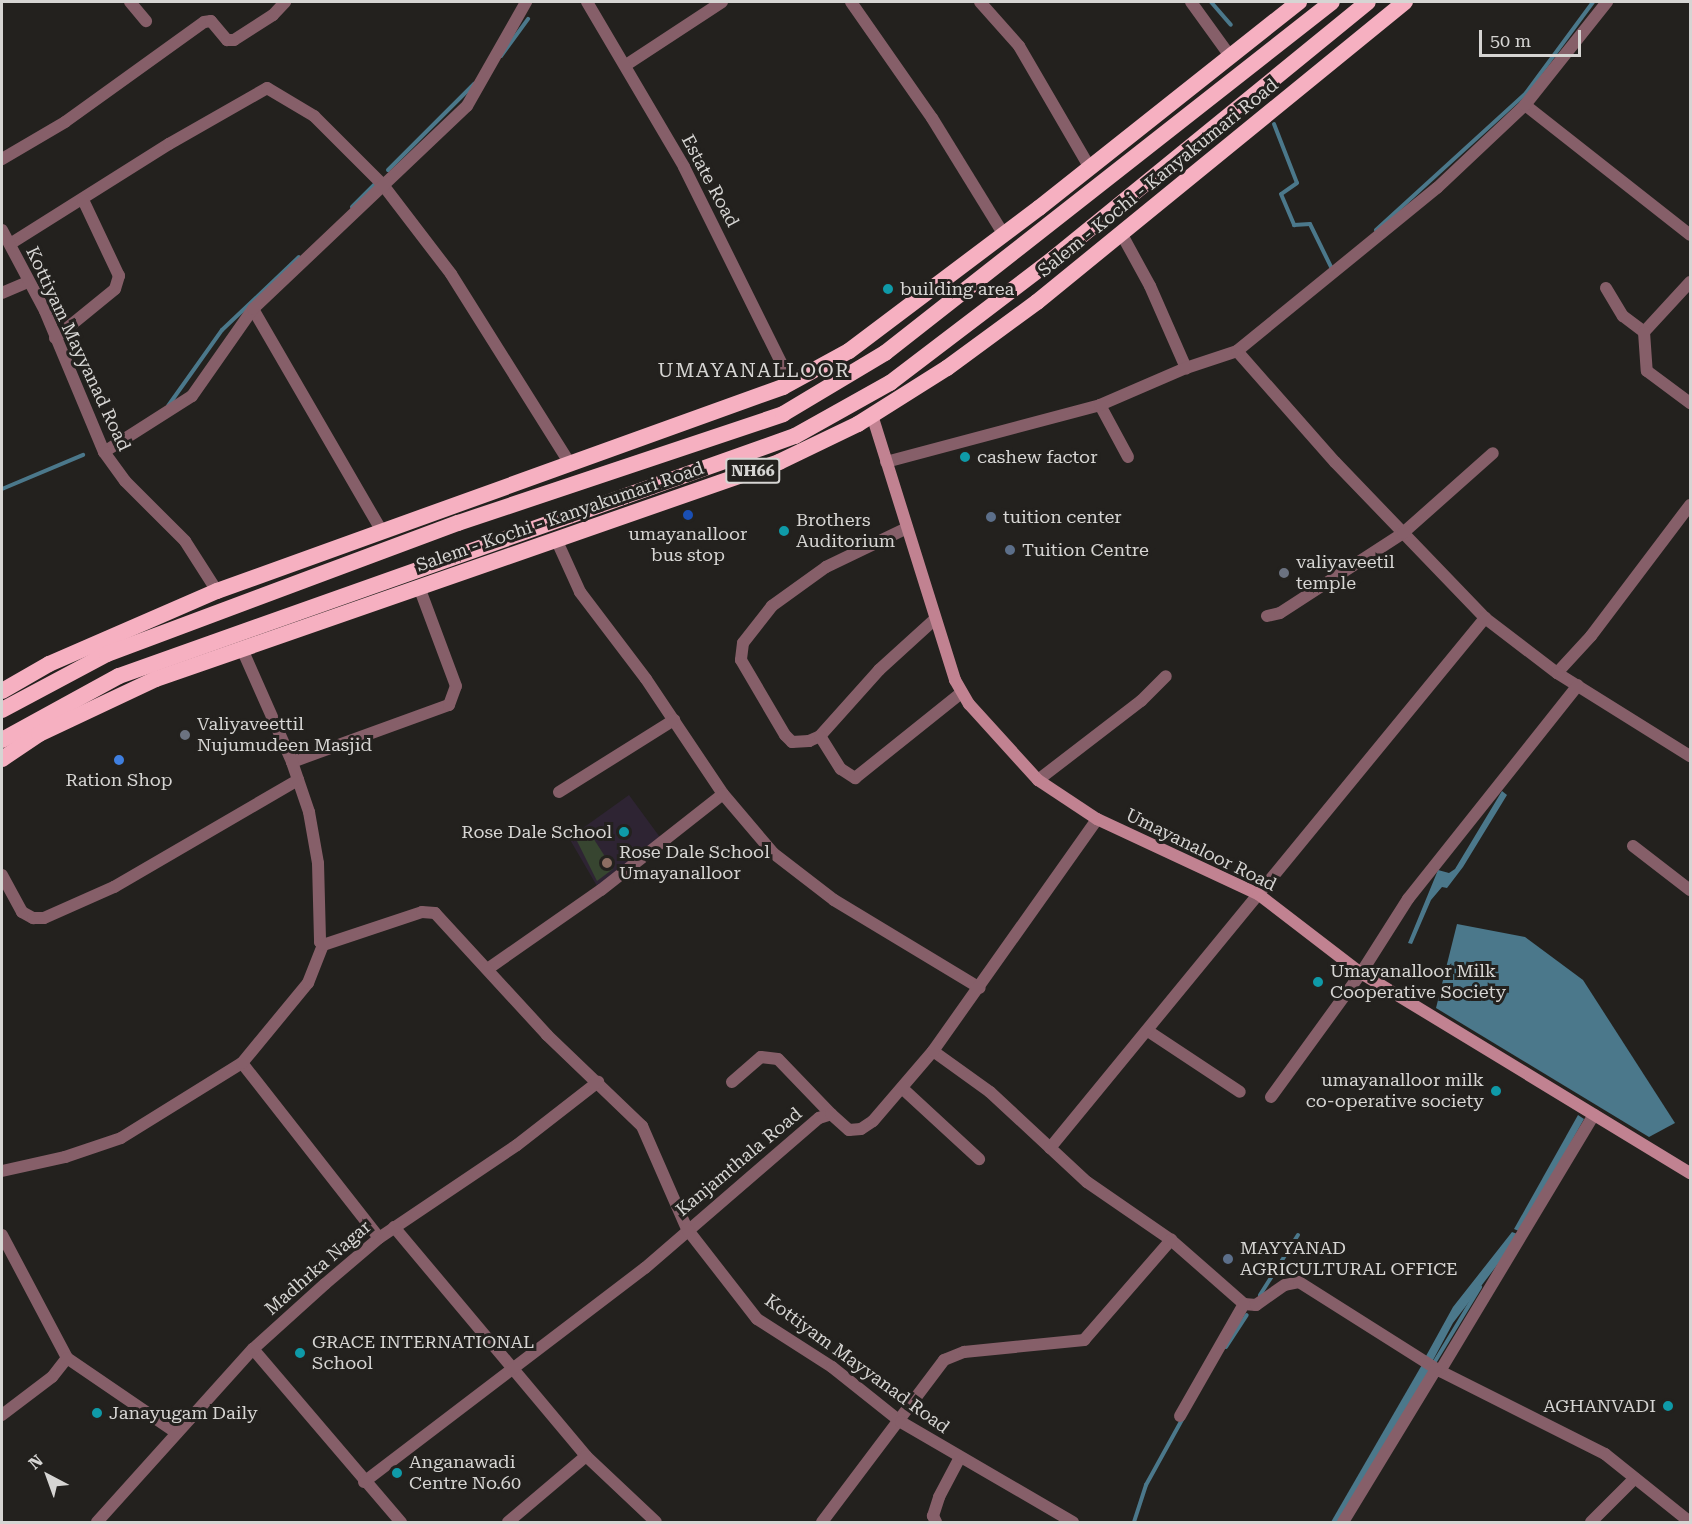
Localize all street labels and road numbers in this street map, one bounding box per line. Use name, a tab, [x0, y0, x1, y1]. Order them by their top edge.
street label: Salem - Kochi - Kanyakumari Road	[1034, 74, 1282, 282]
street label: Estate Road	[677, 131, 743, 231]
street label: Kottiyam Mayyanad Road	[21, 243, 135, 455]
street label: Salem - Kochi - Kanyakumari Road	[413, 457, 707, 577]
road number: NH66	[724, 458, 782, 484]
street label: Umayanaloor Road	[1122, 804, 1280, 896]
street label: Kanjamthala Road	[672, 1103, 806, 1221]
street label: Madhrka Nagar	[261, 1216, 375, 1320]
street label: Kottiyam Mayyanad Road	[760, 1290, 954, 1438]

